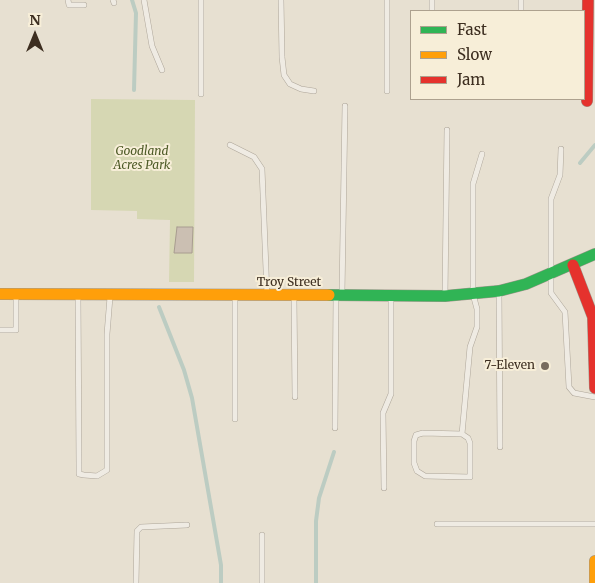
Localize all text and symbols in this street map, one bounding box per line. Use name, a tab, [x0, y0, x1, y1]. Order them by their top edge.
north arrow	[10, 10, 60, 60]
legend	[410, 10, 585, 100]
text: N	[29, 11, 41, 29]
text: Fast	[457, 20, 487, 39]
text: Slow	[457, 45, 492, 64]
text: Jam	[457, 70, 485, 89]
park label: Goodland Acres Park	[114, 145, 170, 173]
street label: Troy Street	[257, 276, 321, 290]
place label: 7-Eleven	[485, 359, 535, 373]
marker: 7-Eleven	[539, 360, 551, 372]

